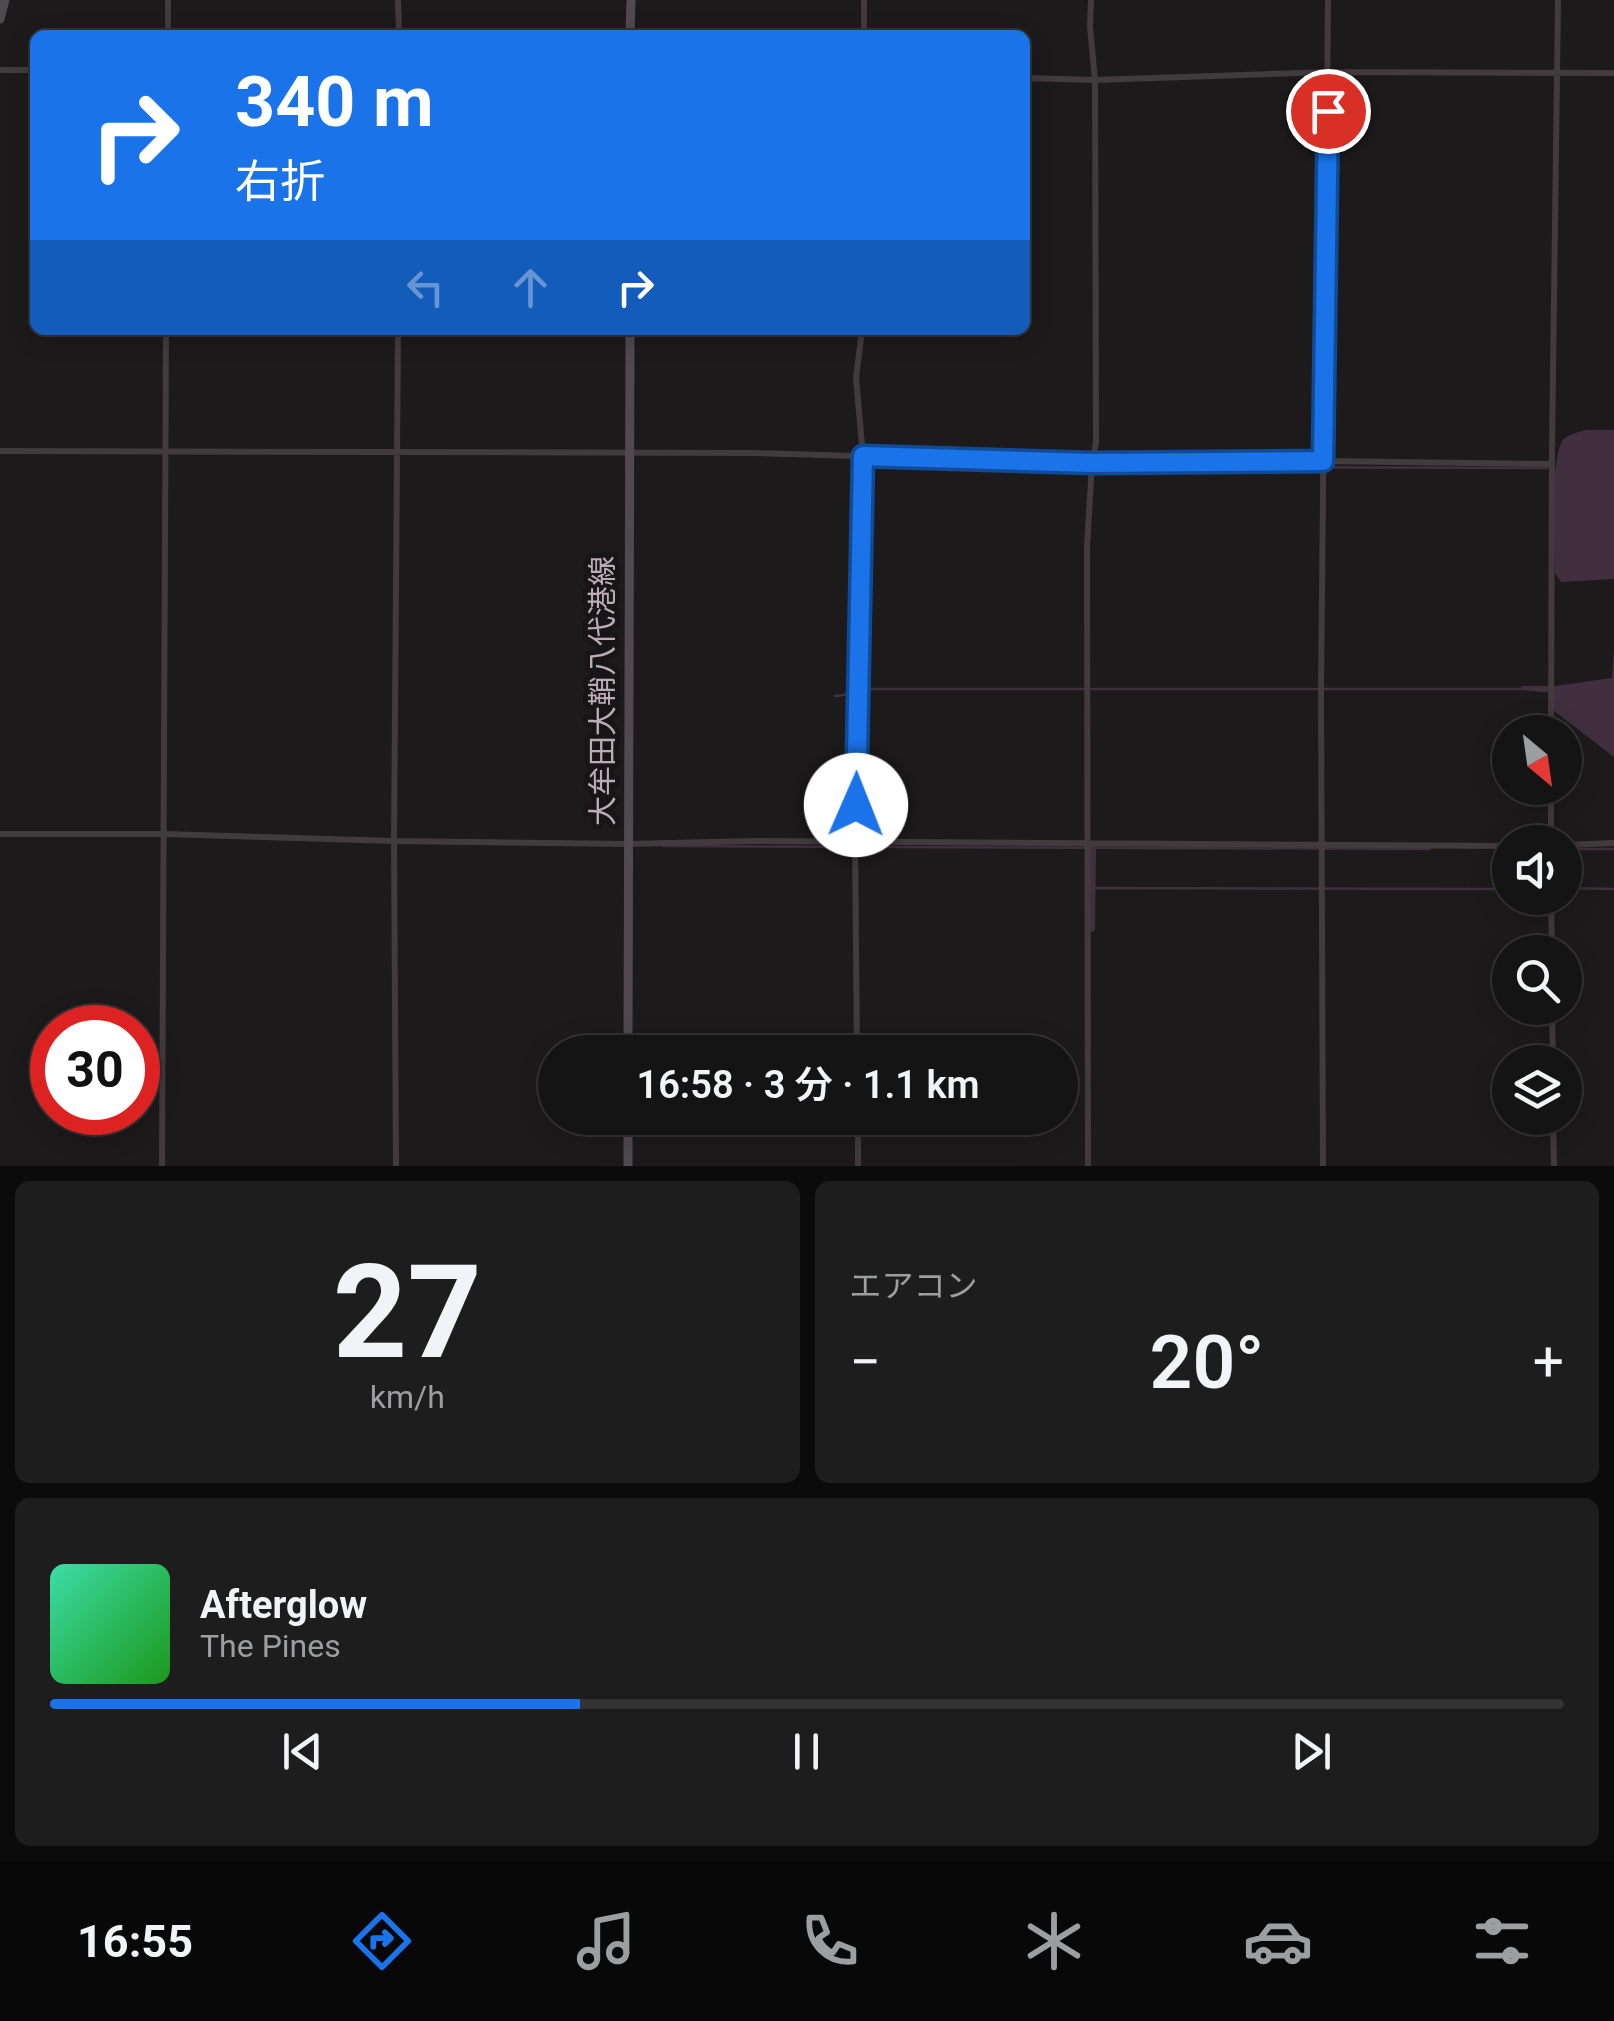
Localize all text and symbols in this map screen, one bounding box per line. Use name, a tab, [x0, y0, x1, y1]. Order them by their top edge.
text: 340 m	[235, 61, 434, 143]
pin	[1286, 69, 1371, 154]
icon: right	[70, 70, 200, 200]
icon: arrive	[1301, 84, 1356, 139]
text: 右折	[235, 155, 325, 208]
icon: left	[398, 260, 453, 315]
icon: ahead	[503, 260, 558, 315]
icon: right	[608, 260, 663, 315]
street label: 大牟田大鞘八代港線	[585, 556, 620, 826]
north arrow	[1492, 715, 1582, 805]
map controls	[1492, 715, 1582, 1135]
position arrow	[804, 753, 908, 857]
button: sound	[1492, 825, 1582, 915]
button: search	[1492, 935, 1582, 1025]
speed limit sign: 30	[30, 1005, 160, 1135]
button: layers	[1492, 1045, 1582, 1135]
text: 16:58 · 3 分 · 1.1 km	[636, 1063, 980, 1107]
text: 27	[333, 1236, 482, 1389]
text: エアコン	[850, 1267, 978, 1305]
text: 20°	[1150, 1318, 1264, 1406]
text: −	[850, 1330, 881, 1394]
text: +	[1533, 1330, 1564, 1394]
text: km/h	[370, 1378, 445, 1416]
text: Afterglow	[200, 1583, 367, 1627]
text: The Pines	[200, 1627, 341, 1665]
icon: previous	[275, 1724, 330, 1779]
icon: pause	[779, 1724, 834, 1779]
icon: next	[1284, 1724, 1339, 1779]
icon: directions	[347, 1906, 417, 1976]
icon: music	[571, 1906, 641, 1976]
icon: phone	[795, 1906, 865, 1976]
icon: climate	[1019, 1906, 1089, 1976]
icon: car	[1243, 1906, 1313, 1976]
icon: filters	[1467, 1906, 1537, 1976]
text: 16:55	[77, 1915, 193, 1968]

